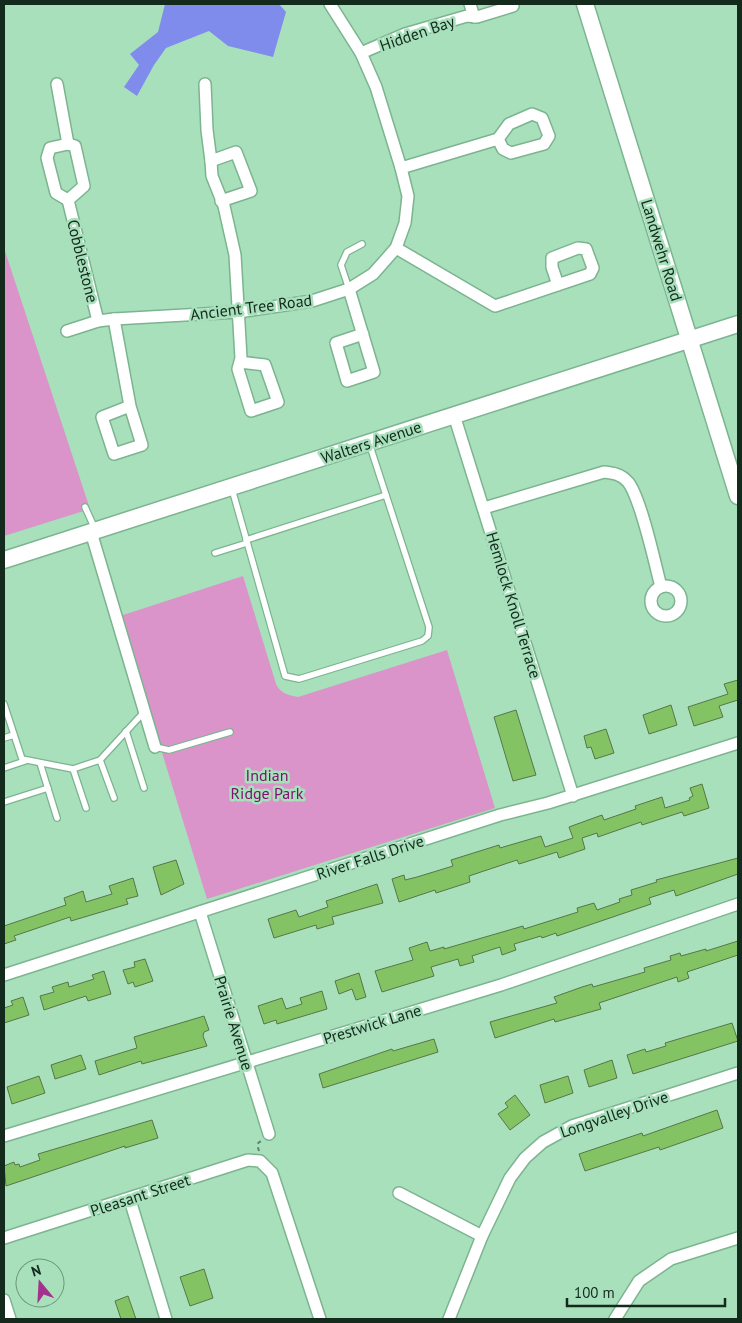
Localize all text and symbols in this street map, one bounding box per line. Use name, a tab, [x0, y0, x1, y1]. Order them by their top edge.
street label: Hidden Bay	[377, 11, 458, 55]
street label: Landwehr Road	[637, 197, 687, 303]
street label: Cobblestone	[63, 217, 103, 305]
street label: Ancient Tree Road	[189, 290, 313, 324]
street label: Walters Avenue	[318, 416, 424, 468]
street label: Hemlock Knoll Terrace	[482, 529, 546, 681]
park label: Indian Ridge Park	[231, 765, 304, 803]
street label: River Falls Drive	[314, 830, 426, 884]
street label: Prairie Avenue	[210, 973, 258, 1073]
street label: Prestwick Lane	[320, 1000, 424, 1048]
street label: Longvalley Drive	[557, 1086, 671, 1142]
street label: Pleasant Street	[88, 1169, 193, 1221]
north arrow	[15, 1258, 65, 1308]
text: N	[29, 1261, 43, 1281]
scale bar	[567, 1276, 724, 1308]
text: 100 m	[574, 1283, 615, 1302]

